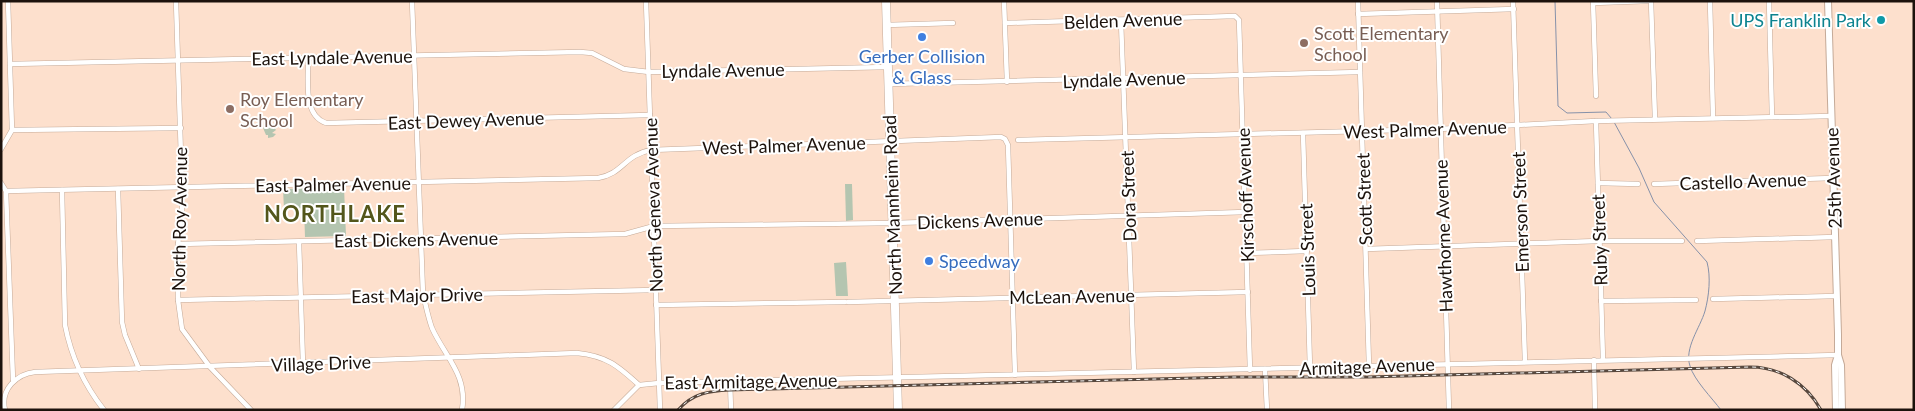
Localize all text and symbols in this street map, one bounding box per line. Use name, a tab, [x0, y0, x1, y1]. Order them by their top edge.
street label: Belden Avenue	[1063, 7, 1183, 33]
place label: UPS Franklin Park	[1730, 9, 1872, 31]
marker: UPS Franklin Park	[1875, 14, 1887, 26]
place label: Scott Elementary School	[1314, 22, 1449, 65]
marker: Gerber Collision & Glass	[916, 31, 928, 43]
marker: Scott Elementary School	[1298, 37, 1310, 49]
street label: East Lyndale Avenue	[251, 45, 413, 69]
place label: Gerber Collision & Glass	[859, 45, 985, 88]
street label: Lyndale Avenue	[661, 58, 785, 82]
street label: Lyndale Avenue	[1062, 66, 1186, 92]
place label: Roy Elementary School	[240, 88, 364, 131]
marker: Roy Elementary School	[224, 103, 236, 115]
street label: East Dewey Avenue	[387, 106, 545, 134]
street label: North Mannheim Road	[878, 115, 906, 295]
street label: West Palmer Avenue	[1343, 115, 1507, 143]
street label: North Geneva Avenue	[639, 117, 667, 293]
street label: Kirschoff Avenue	[1232, 127, 1258, 263]
street label: 25th Avenue	[1820, 127, 1846, 229]
street label: West Palmer Avenue	[702, 131, 866, 159]
street label: North Roy Avenue	[167, 147, 191, 291]
street label: Dora Street	[1115, 150, 1141, 242]
street label: Emerson Street	[1507, 151, 1533, 273]
street label: Scott Street	[1351, 152, 1377, 246]
street label: Hawthorne Avenue	[1429, 159, 1457, 313]
street label: Castello Avenue	[1679, 168, 1807, 194]
street label: East Palmer Avenue	[255, 172, 411, 196]
street label: Ruby Street	[1586, 193, 1612, 286]
district label: NORTHLAKE	[264, 200, 406, 227]
street label: Louis Street	[1294, 203, 1320, 297]
street label: Dickens Avenue	[917, 207, 1043, 233]
street label: East Dickens Avenue	[334, 227, 498, 251]
place label: Speedway	[939, 250, 1021, 272]
marker: Speedway	[923, 255, 935, 267]
street label: East Major Drive	[351, 283, 483, 307]
street label: McLean Avenue	[1009, 284, 1135, 308]
street label: Village Drive	[271, 350, 371, 376]
street label: Armitage Avenue	[1299, 353, 1435, 379]
street label: East Armitage Avenue	[664, 368, 838, 394]

